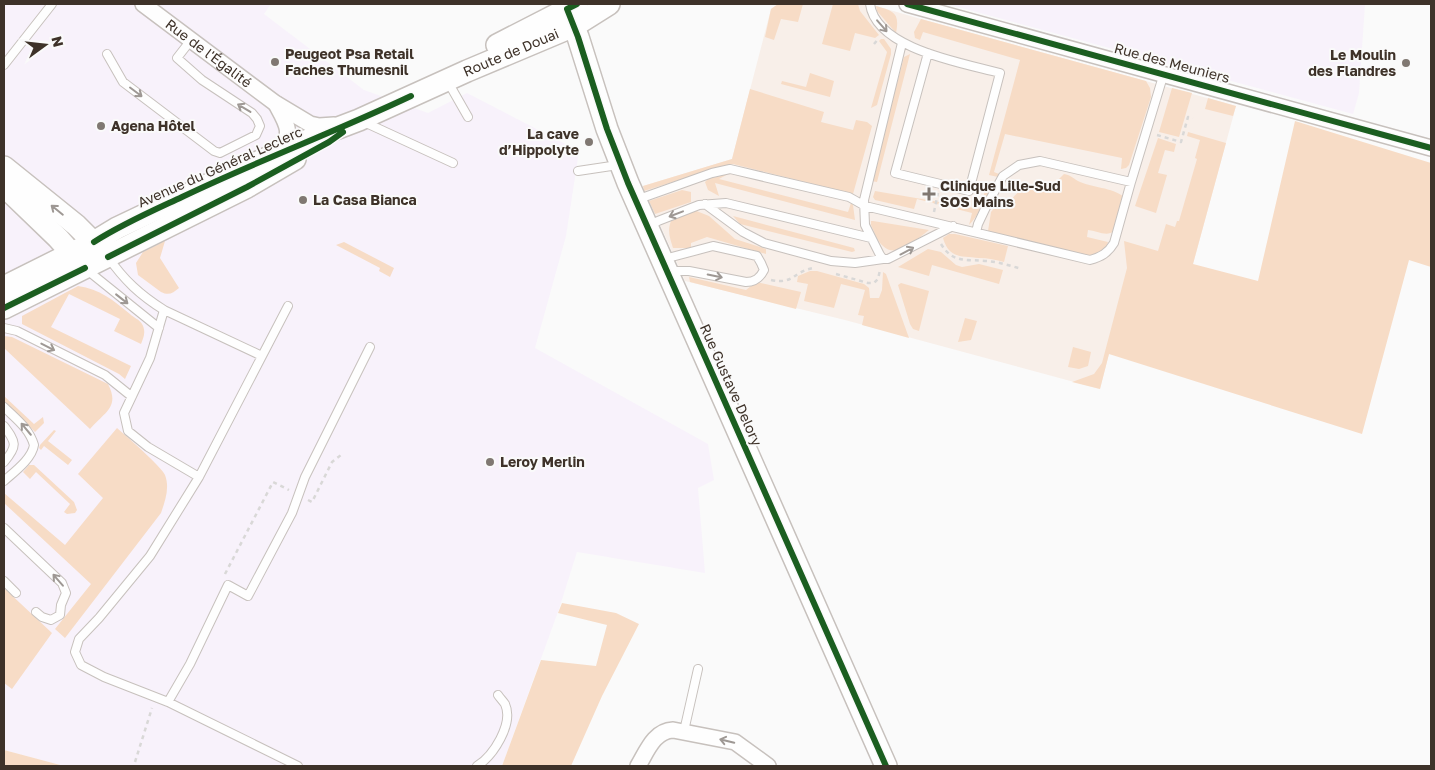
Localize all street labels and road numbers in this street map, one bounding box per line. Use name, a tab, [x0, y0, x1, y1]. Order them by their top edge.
street label: Rue de l'Égalité	[162, 15, 255, 91]
street label: Route de Douai	[460, 24, 561, 80]
street label: Rue des Meuniers	[1112, 39, 1232, 86]
street label: Avenue du Général Leclerc	[135, 122, 305, 211]
street label: Rue Gustave Delory	[697, 321, 766, 449]

